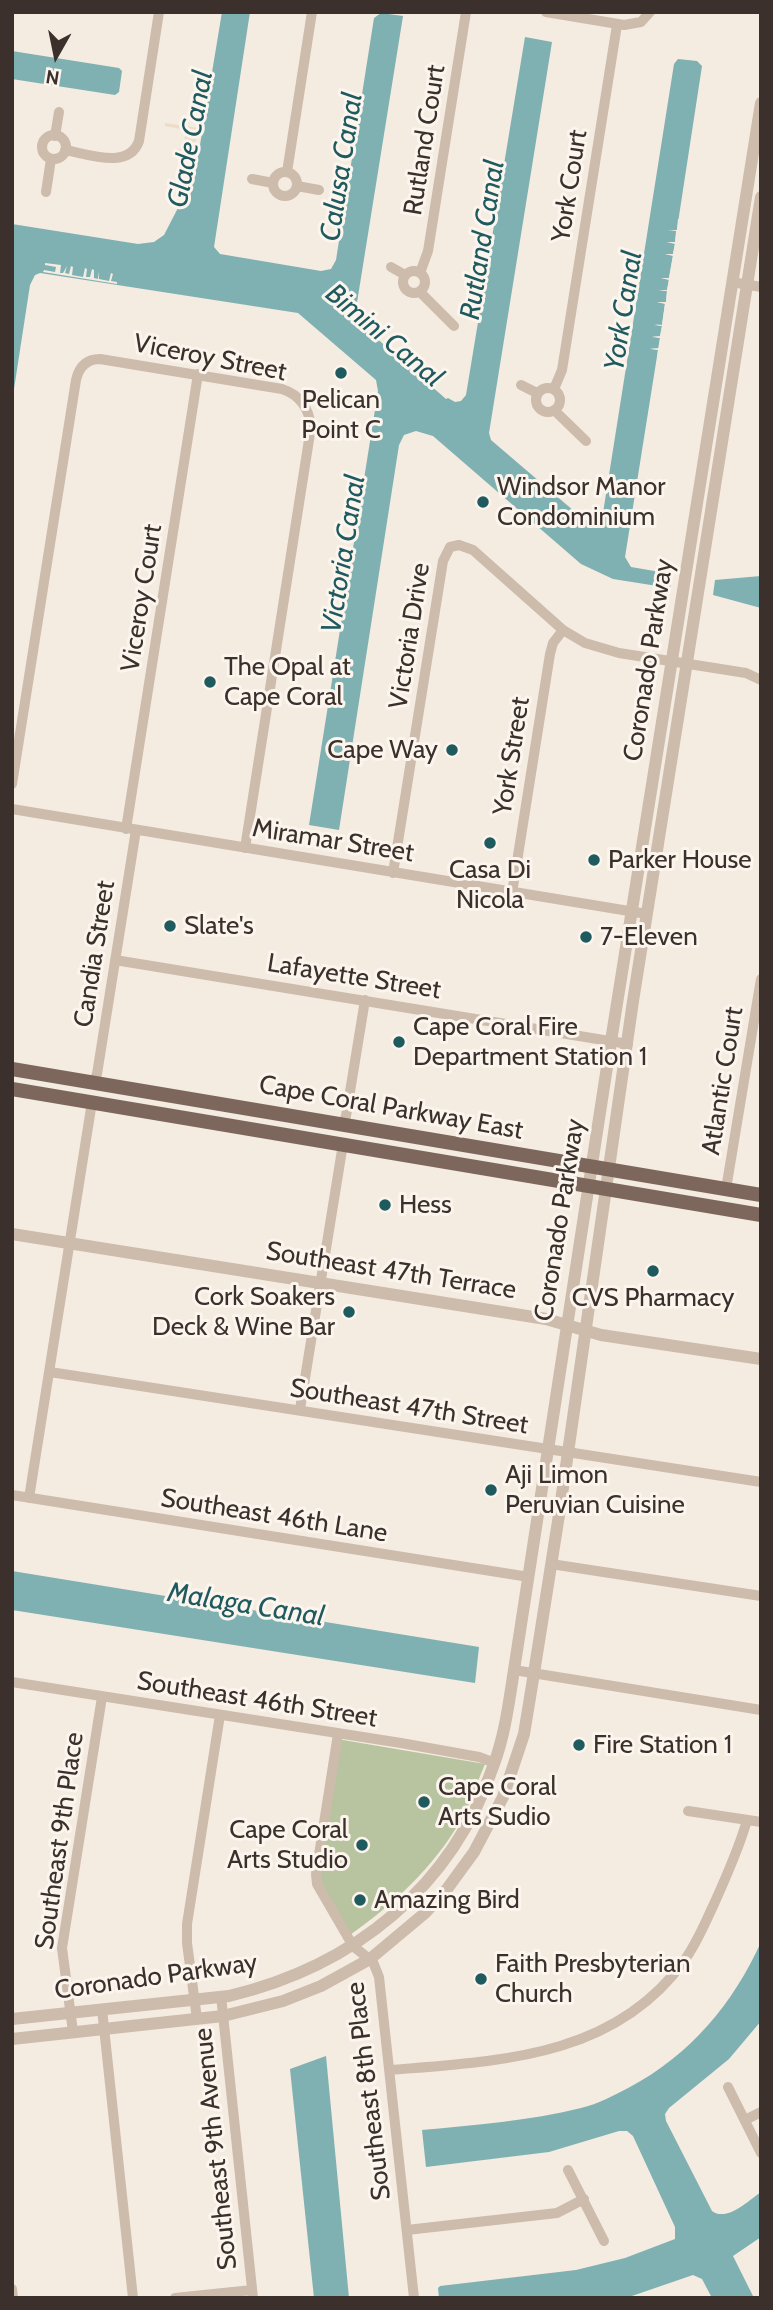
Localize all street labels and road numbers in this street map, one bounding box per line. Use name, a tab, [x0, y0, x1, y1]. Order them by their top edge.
street label: Rutland Court	[398, 63, 452, 217]
street label: York Court	[546, 128, 594, 244]
street label: Viceroy Street	[131, 328, 289, 388]
street label: Viceroy Court	[115, 522, 169, 674]
street label: Coronado Parkway	[618, 557, 680, 763]
street label: Victoria Drive	[383, 561, 437, 711]
street label: York Street	[487, 695, 537, 817]
street label: Miramar Street	[250, 813, 416, 869]
street label: Candia Street	[68, 878, 122, 1030]
street label: Lafayette Street	[265, 948, 443, 1006]
street label: Atlantic Court	[696, 1005, 750, 1157]
street label: Cape Coral Parkway East	[257, 1069, 525, 1147]
street label: Coronado Parkway	[529, 1117, 591, 1323]
street label: Southeast 47th Terrace	[264, 1236, 518, 1306]
street label: Southeast 47th Street	[288, 1373, 530, 1441]
street label: Southeast 46th Lane	[158, 1483, 390, 1549]
street label: Southeast 46th Street	[135, 1666, 379, 1734]
street label: Southeast 9th Place	[29, 1730, 91, 1952]
street label: Coronado Parkway	[53, 1947, 259, 2007]
street label: Southeast 8th Place	[340, 1980, 398, 2202]
street label: Southeast 9th Avenue	[188, 2027, 244, 2271]

